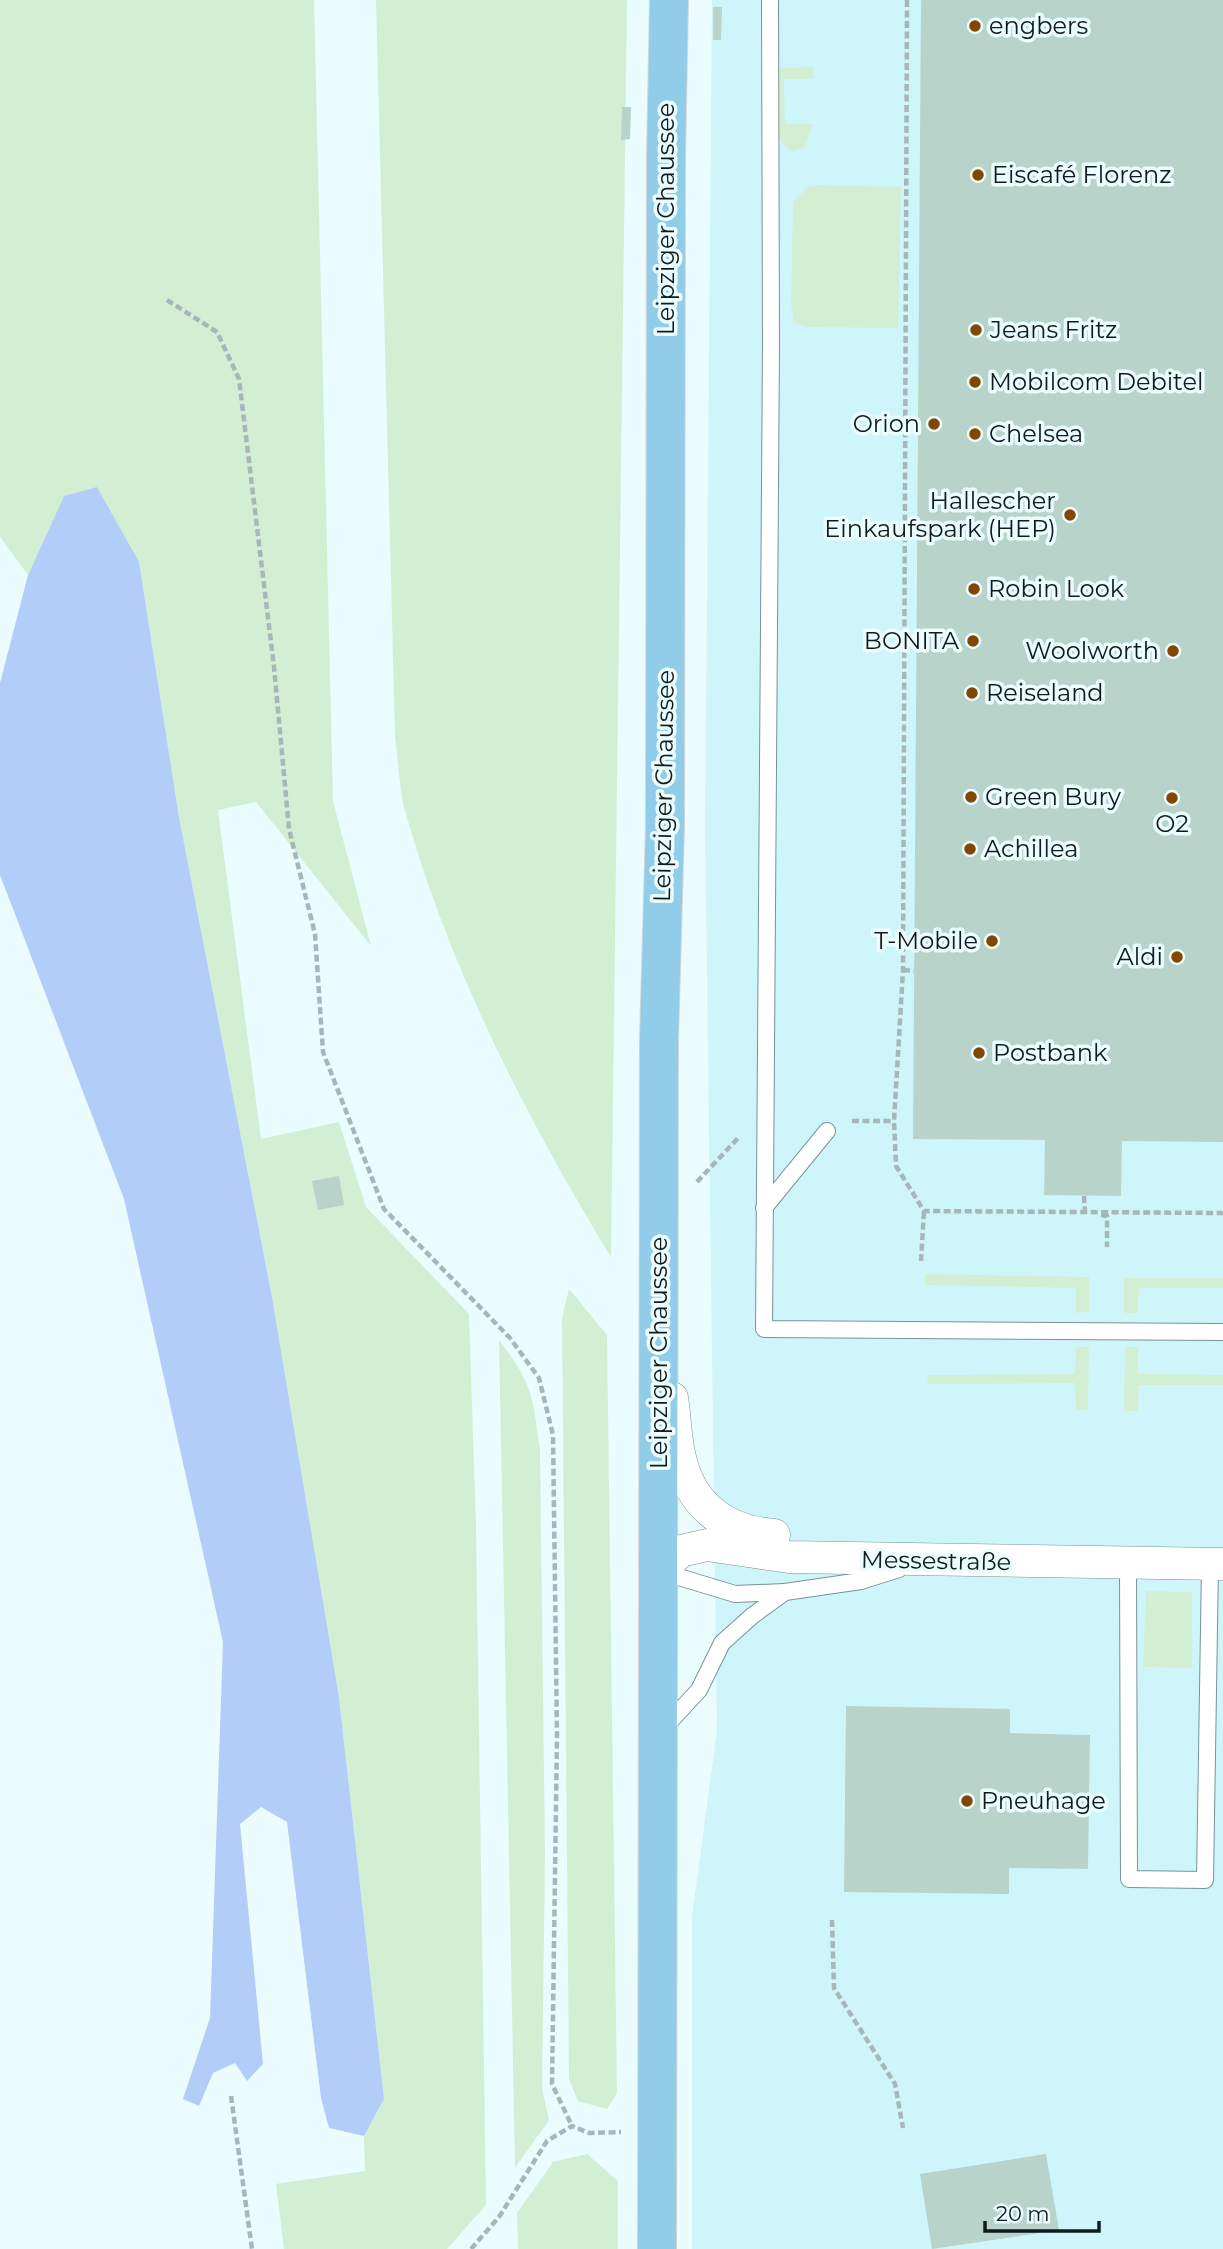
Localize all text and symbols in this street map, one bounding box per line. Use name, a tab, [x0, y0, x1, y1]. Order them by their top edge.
place label: engbers	[989, 11, 1088, 40]
marker: engbers	[967, 18, 983, 34]
street label: Leipziger Chaussee	[651, 103, 680, 335]
place label: Eiscafé Florenz	[992, 160, 1172, 189]
marker: Eiscafé Florenz	[970, 167, 986, 183]
place label: Jeans Fritz	[989, 315, 1117, 344]
marker: Jeans Fritz	[968, 322, 984, 338]
place label: Mobilcom Debitel	[989, 367, 1203, 396]
marker: Mobilcom Debitel	[967, 374, 983, 390]
place label: Orion	[853, 409, 920, 438]
marker: Orion	[926, 416, 942, 432]
place label: Chelsea	[989, 419, 1083, 448]
marker: Chelsea	[967, 426, 983, 442]
place label: Hallescher Einkaufspark (HEP)	[824, 486, 1056, 543]
marker: Hallescher Einkaufspark (HEP)	[1062, 507, 1078, 523]
place label: Robin Look	[988, 574, 1125, 603]
marker: Robin Look	[966, 581, 982, 597]
place label: BONITA	[864, 626, 960, 655]
marker: BONITA	[965, 633, 981, 649]
place label: Woolworth	[1025, 636, 1159, 665]
marker: Woolworth	[1165, 643, 1181, 659]
street label: Leipziger Chaussee	[647, 670, 680, 902]
place label: Reiseland	[986, 678, 1104, 707]
marker: Reiseland	[964, 685, 980, 701]
place label: Green Bury	[985, 782, 1121, 811]
marker: Green Bury	[963, 789, 979, 805]
marker: O2	[1164, 790, 1180, 806]
place label: O2	[1155, 809, 1189, 838]
place label: Achillea	[984, 834, 1078, 863]
marker: Achillea	[962, 841, 978, 857]
place label: T-Mobile	[874, 926, 978, 955]
marker: T-Mobile	[984, 933, 1000, 949]
place label: Aldi	[1117, 942, 1163, 971]
marker: Aldi	[1169, 949, 1185, 965]
place label: Postbank	[993, 1038, 1108, 1067]
marker: Postbank	[971, 1045, 987, 1061]
street label: Leipziger Chaussee	[644, 1237, 673, 1469]
street label: Messestraße	[861, 1545, 1011, 1576]
place label: Pneuhage	[981, 1786, 1106, 1815]
marker: Pneuhage	[959, 1793, 975, 1809]
scale bar	[985, 2190, 1099, 2234]
text: 20 m	[996, 2201, 1050, 2226]

